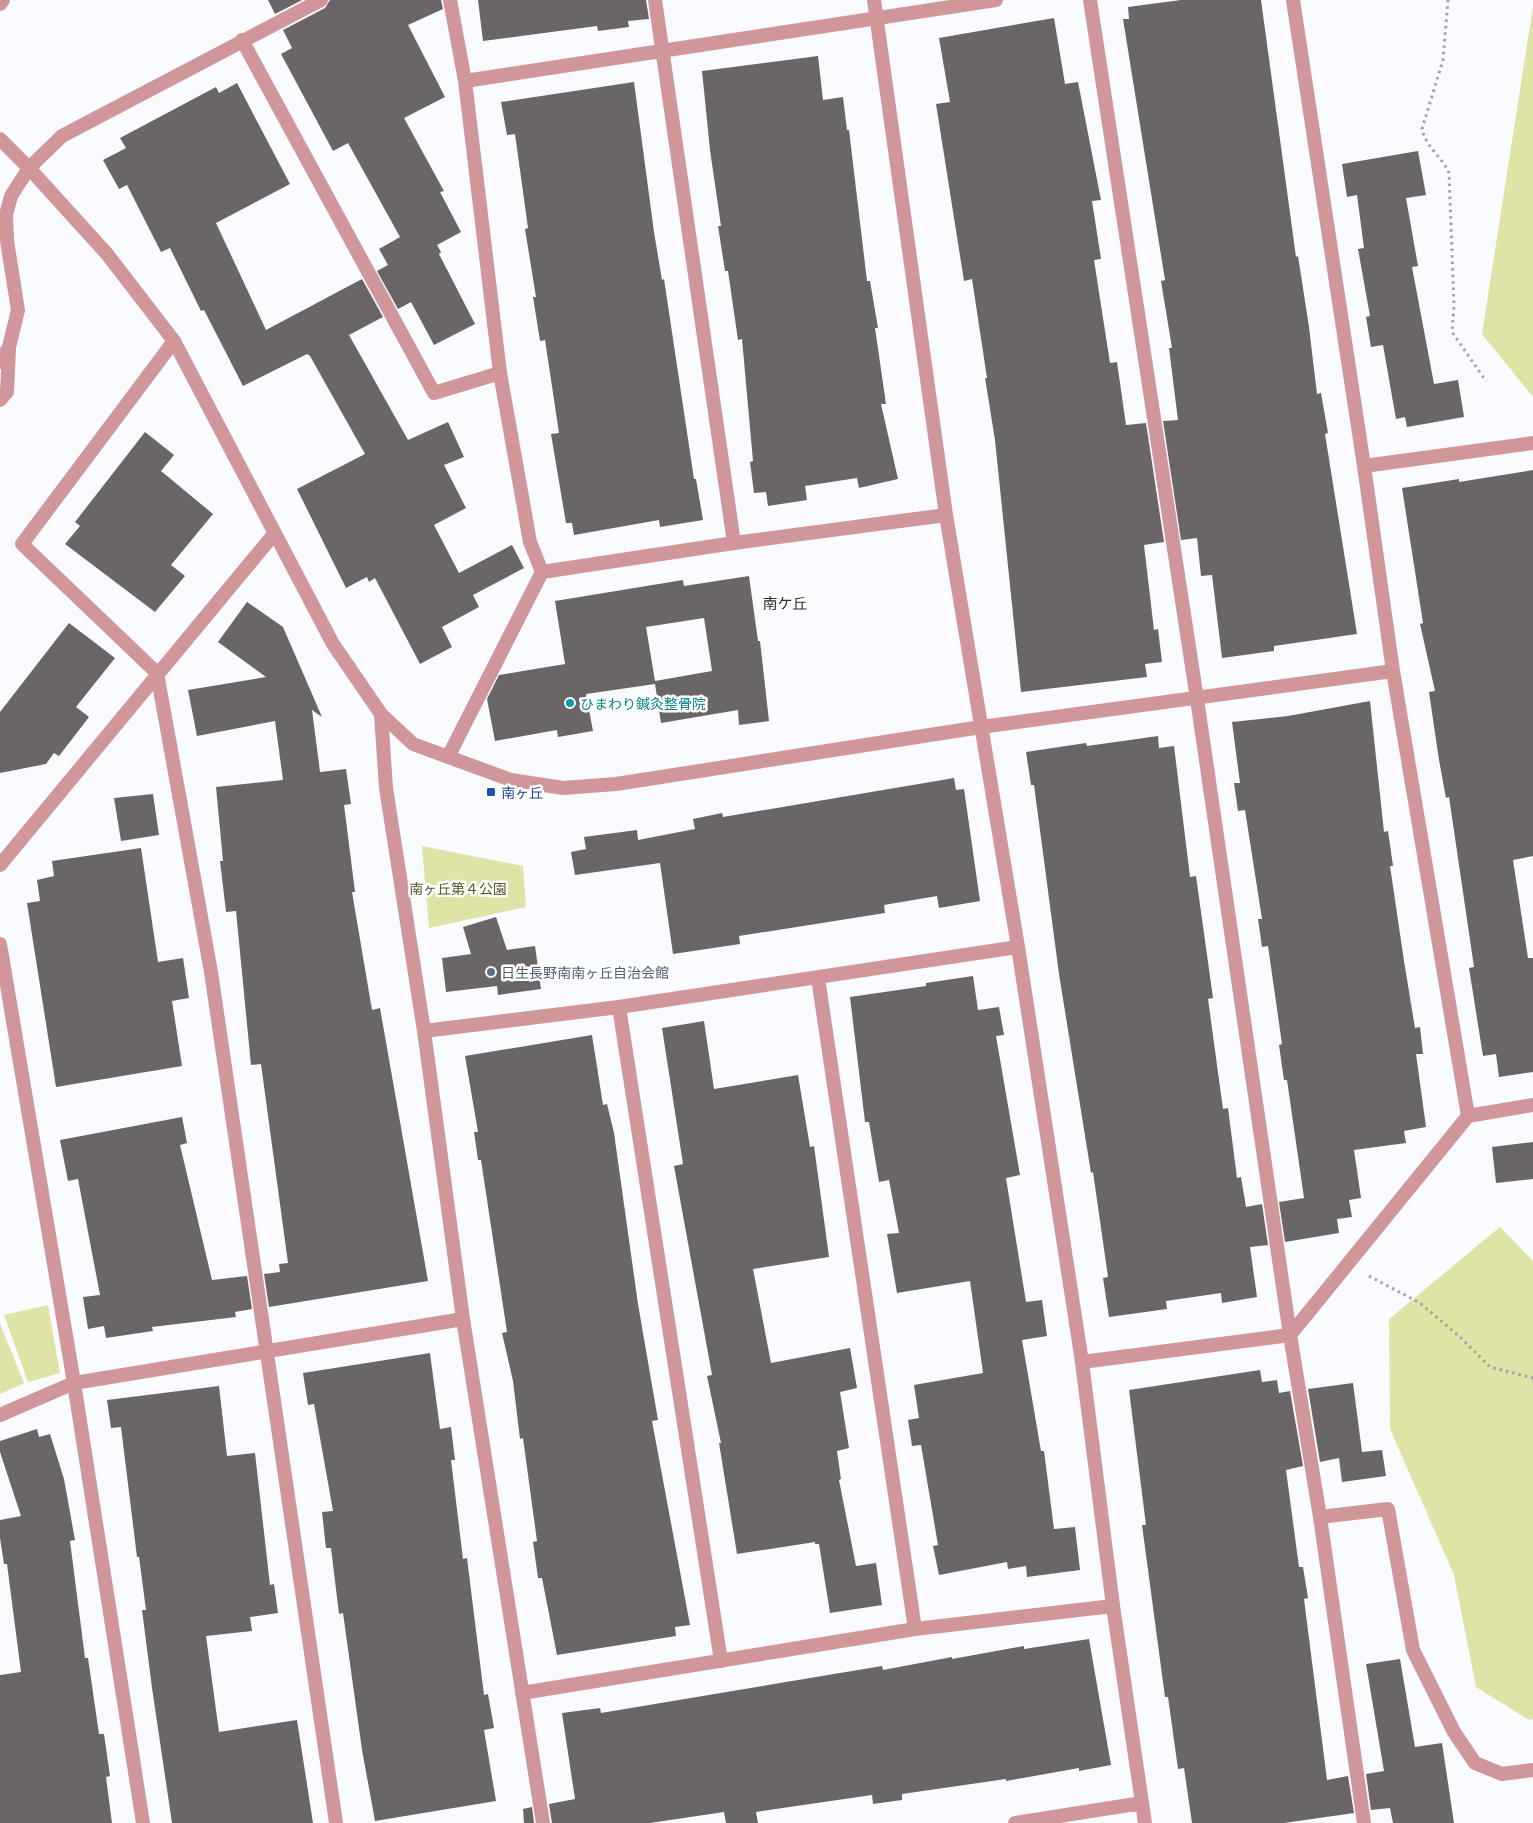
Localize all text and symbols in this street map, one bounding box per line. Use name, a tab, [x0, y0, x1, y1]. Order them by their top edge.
district label: 南ケ丘	[762, 594, 808, 612]
place label: ひまわり鍼灸整骨院	[580, 695, 706, 712]
marker: ひまわり鍼灸整骨院	[564, 697, 576, 709]
place label: 南ヶ丘	[501, 784, 543, 801]
marker: 南ヶ丘	[485, 786, 497, 798]
park label: 南ヶ丘第４公園	[409, 880, 507, 897]
place label: 日生長野南南ヶ丘自治会館	[501, 964, 669, 981]
marker: 日生長野南南ヶ丘自治会館	[485, 966, 497, 978]

